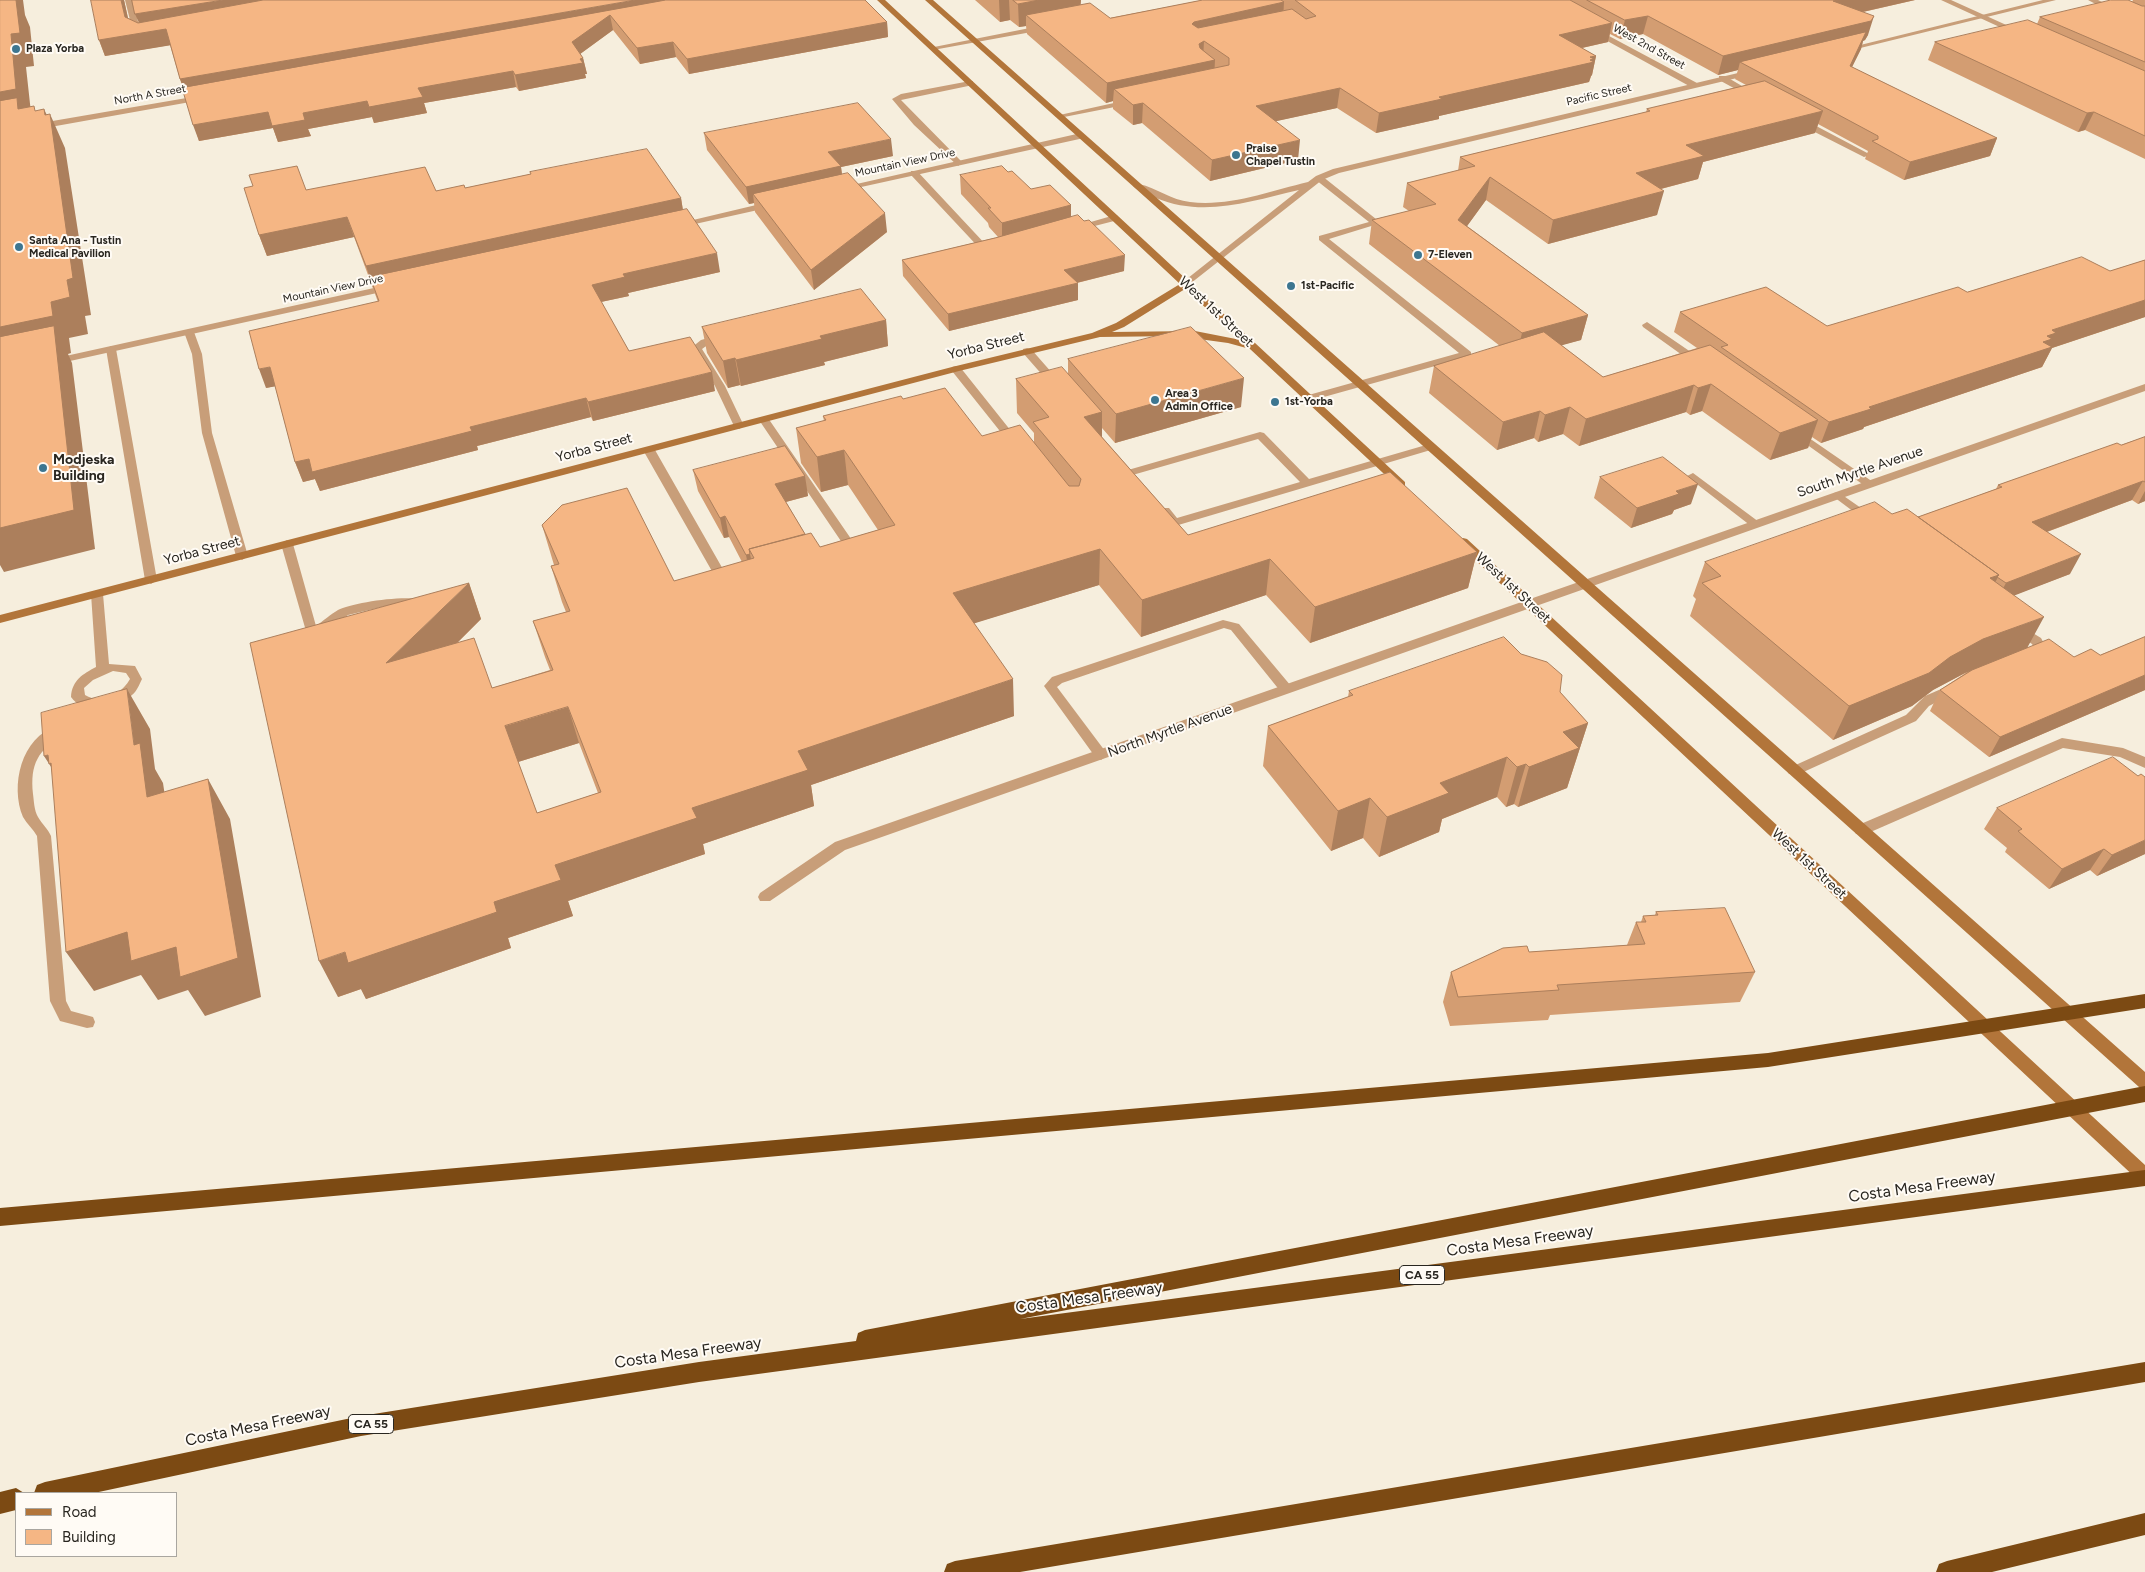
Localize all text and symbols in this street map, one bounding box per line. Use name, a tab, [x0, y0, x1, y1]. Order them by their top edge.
street label: West 2nd Street	[1611, 22, 1687, 72]
place label: Plaza Yorba	[26, 42, 84, 56]
marker: Plaza Yorba	[10, 43, 22, 55]
street label: Pacific Street	[1565, 81, 1633, 109]
street label: North A Street	[113, 82, 187, 108]
place label: Praise Chapel Tustin	[1246, 142, 1315, 168]
street label: Mountain View Drive	[854, 146, 956, 180]
marker: Praise Chapel Tustin	[1230, 149, 1242, 161]
place label: Santa Ana - Tustin Medical Pavilion	[29, 234, 121, 260]
marker: Santa Ana - Tustin Medical Pavilion	[13, 241, 25, 253]
place label: 7-Eleven	[1428, 248, 1472, 262]
marker: 7-Eleven	[1412, 249, 1424, 261]
street label: Mountain View Drive	[282, 272, 384, 306]
street label: West 1st Street	[1175, 273, 1257, 351]
place label: 1st-Pacific	[1301, 279, 1354, 293]
marker: 1st-Pacific	[1285, 280, 1297, 292]
street label: Yorba Street	[946, 328, 1026, 364]
place label: Area 3 Admin Office	[1165, 387, 1233, 413]
marker: Area 3 Admin Office	[1149, 394, 1161, 406]
place label: 1st-Yorba	[1285, 395, 1333, 409]
marker: 1st-Yorba	[1269, 396, 1281, 408]
street label: Yorba Street	[554, 430, 634, 466]
street label: South Myrtle Avenue	[1795, 443, 1925, 501]
place label: Modjeska Building	[53, 452, 114, 484]
marker: Modjeska Building	[37, 462, 49, 474]
street label: Yorba Street	[162, 533, 242, 569]
street label: West 1st Street	[1472, 549, 1554, 627]
street label: North Myrtle Avenue	[1106, 701, 1234, 761]
street label: West 1st Street	[1768, 825, 1850, 903]
street label: Costa Mesa Freeway	[1847, 1167, 1997, 1207]
street label: Costa Mesa Freeway	[1445, 1221, 1595, 1261]
road number: CA 55	[1400, 1266, 1444, 1284]
street label: Costa Mesa Freeway	[1014, 1278, 1164, 1318]
street label: Costa Mesa Freeway	[613, 1333, 763, 1373]
street label: Costa Mesa Freeway	[184, 1401, 332, 1451]
road number: CA 55	[348, 1415, 394, 1434]
legend	[15, 1492, 178, 1557]
text: Road	[62, 1503, 97, 1521]
text: Building	[62, 1528, 116, 1546]

